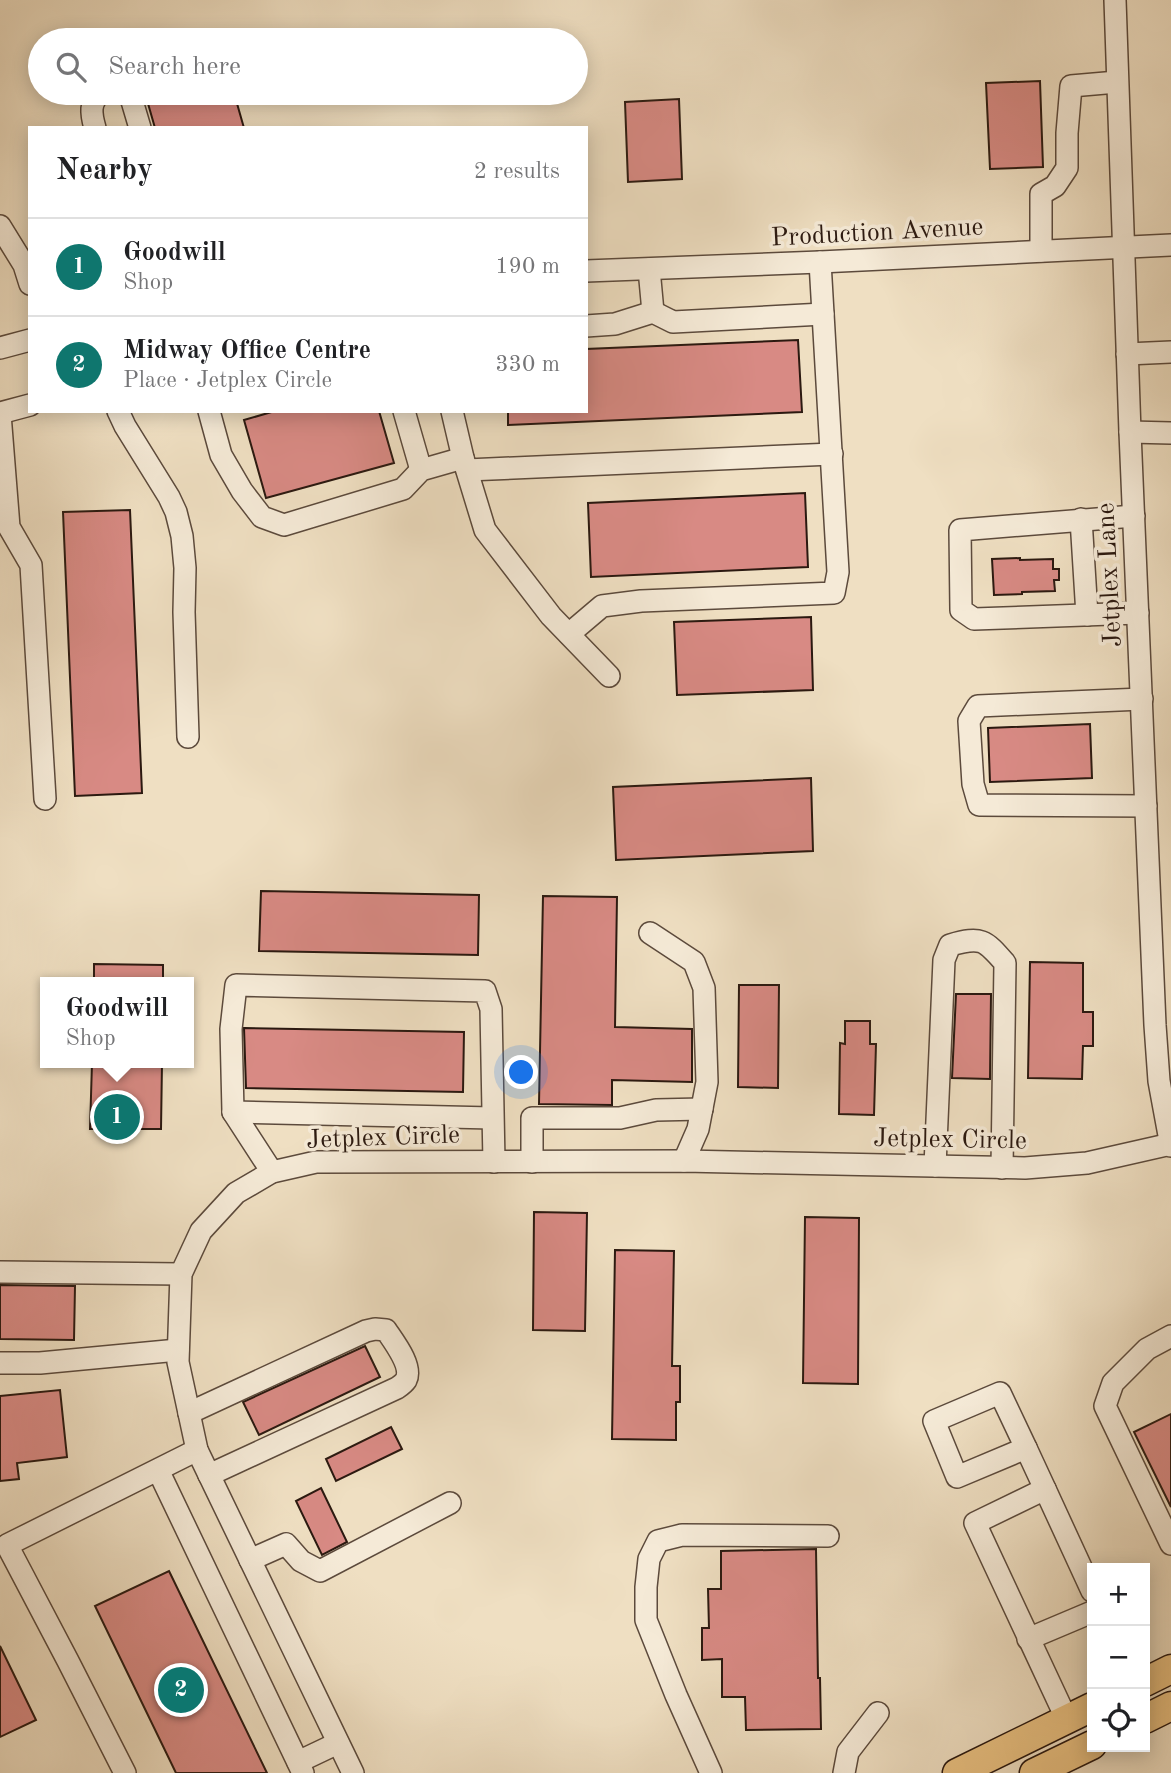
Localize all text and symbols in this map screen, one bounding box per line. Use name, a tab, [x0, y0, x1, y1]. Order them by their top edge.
search box	[28, 28, 588, 105]
icon: search	[52, 48, 90, 86]
text: Search here	[108, 54, 241, 80]
text: Nearby	[56, 156, 153, 186]
text: 2 results	[474, 160, 560, 183]
street label: Production Avenue	[770, 214, 984, 252]
text: Goodwill	[123, 240, 226, 266]
text: 1	[72, 255, 86, 278]
text: 190 m	[495, 255, 560, 278]
text: Shop	[123, 271, 173, 294]
text: Midway Office Centre	[123, 338, 371, 364]
text: 2	[72, 353, 86, 376]
text: 330 m	[495, 353, 560, 376]
text: Place · Jetplex Circle	[123, 369, 332, 392]
street label: Jetplex Lane	[1093, 502, 1127, 648]
popup	[40, 977, 194, 1068]
text: Goodwill	[66, 996, 168, 1022]
text: Shop	[66, 1027, 116, 1050]
your location	[504, 1055, 538, 1089]
pin: 1	[94, 1091, 140, 1143]
street label: Jetplex Circle	[306, 1122, 460, 1154]
street label: Jetplex Circle	[873, 1126, 1027, 1154]
map controls	[1087, 1563, 1150, 1752]
button: +	[1087, 1563, 1150, 1626]
button: −	[1087, 1626, 1150, 1689]
pin: 2	[158, 1664, 204, 1716]
button: locate	[1087, 1689, 1150, 1752]

